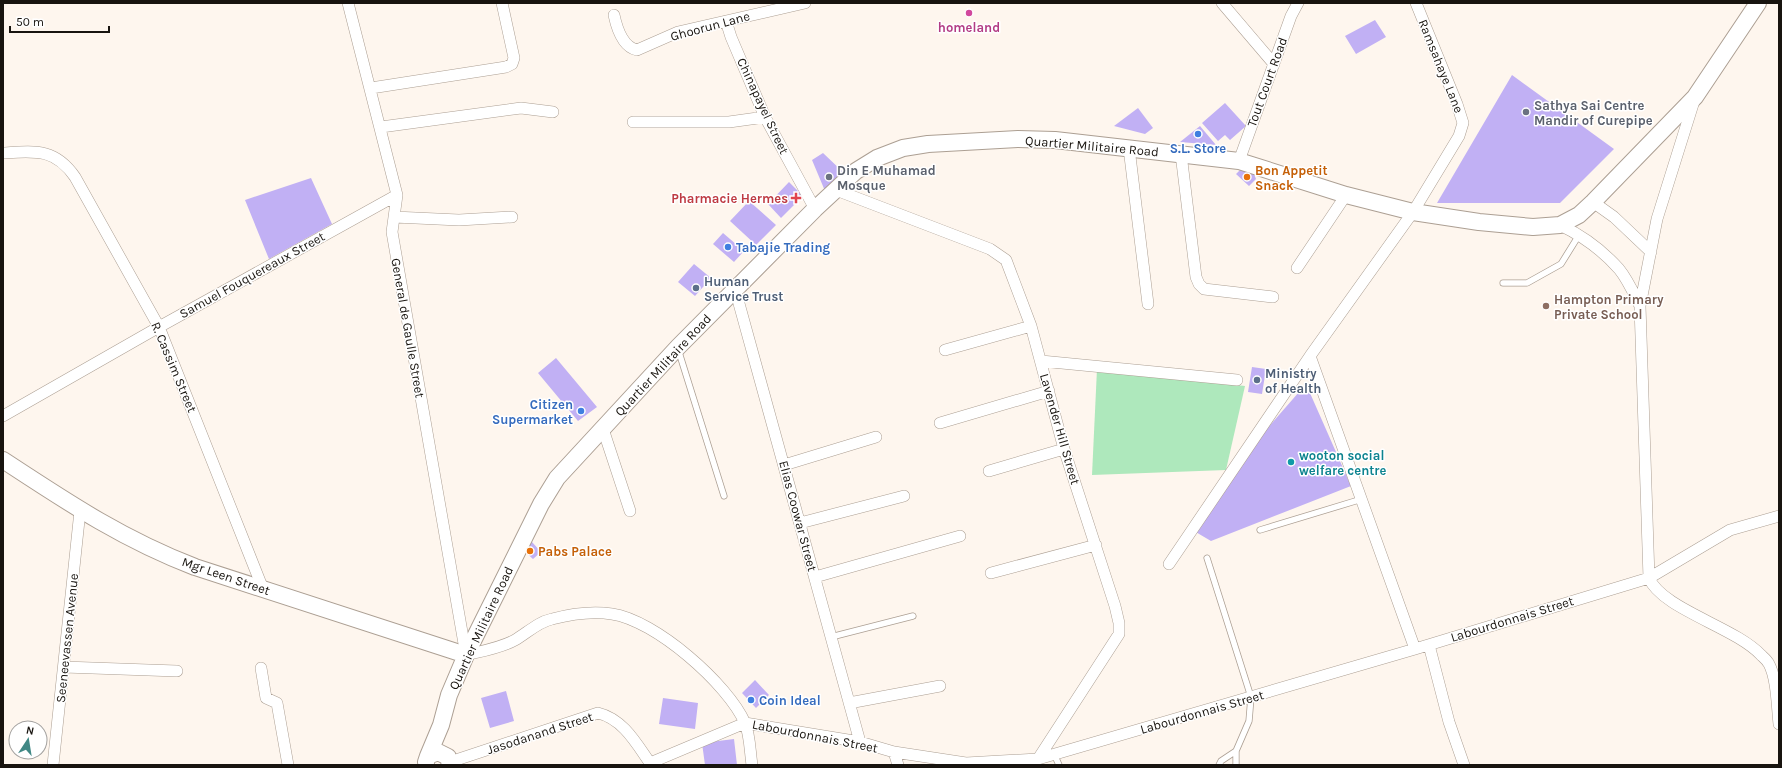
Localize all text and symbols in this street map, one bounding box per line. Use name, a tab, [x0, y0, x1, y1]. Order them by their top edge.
scale bar	[10, 8, 109, 34]
street label: Ghoorun Lane	[669, 8, 752, 44]
marker: homeland	[964, 8, 974, 18]
text: 50 m	[16, 15, 44, 29]
street label: Ramsahaye Lane	[1415, 17, 1467, 115]
place label: homeland	[938, 20, 1000, 35]
street label: Tout Court Road	[1244, 35, 1290, 129]
street label: Chinapayel Street	[734, 55, 792, 157]
place label: Sathya Sai Centre Mandir of Curepipe	[1534, 98, 1653, 128]
marker: Sathya Sai Centre Mandir of Curepipe	[1521, 107, 1531, 117]
marker: S.L. Store	[1193, 129, 1203, 139]
street label: Quartier Militaire Road	[1025, 133, 1159, 159]
place label: S.L. Store	[1170, 141, 1226, 156]
place label: Din E Muhamad Mosque	[837, 163, 936, 194]
place label: Bon Appetit Snack	[1255, 163, 1328, 193]
marker: Din E Muhamad Mosque	[824, 172, 834, 182]
marker: Bon Appetit Snack	[1242, 172, 1252, 182]
place label: Pharmacie Hermes	[671, 191, 788, 206]
marker: Pharmacie Hermes	[791, 193, 801, 203]
street label: Samuel Fouquereaux Street	[177, 229, 328, 322]
place label: Tabajie Trading	[736, 240, 831, 255]
marker: Tabajie Trading	[723, 242, 733, 252]
street label: General de Gaulle Street	[388, 257, 428, 399]
place label: Human Service Trust	[704, 274, 783, 304]
marker: Human Service Trust	[691, 283, 701, 293]
place label: Hampton Primary Private School	[1554, 292, 1664, 322]
marker: Hampton Primary Private School	[1541, 301, 1551, 311]
street label: Quartier Militaire Road	[612, 311, 714, 419]
street label: R. Cassim Street	[148, 319, 200, 415]
place label: Ministry of Health	[1265, 366, 1321, 396]
street label: Lavender Hill Street	[1037, 372, 1083, 486]
marker: Ministry of Health	[1252, 375, 1262, 385]
place label: Citizen Supermarket	[492, 397, 573, 427]
marker: Citizen Supermarket	[576, 406, 586, 416]
place label: wooton social welfare centre	[1299, 448, 1386, 478]
marker: wooton social welfare centre	[1286, 457, 1296, 467]
street label: Elias Coowar Street	[776, 459, 820, 573]
place label: Pabs Palace	[538, 544, 612, 559]
marker: Pabs Palace	[525, 546, 535, 556]
street label: Mgr Leen Street	[180, 554, 272, 598]
street label: Quartier Militaire Road	[446, 564, 516, 692]
street label: Seeneevassen Avenue	[53, 572, 81, 704]
street label: Labourdonnais Street	[1449, 593, 1575, 645]
street label: Labourdonnais Street	[1139, 687, 1266, 737]
place label: Coin Ideal	[759, 693, 821, 708]
marker: Coin Ideal	[746, 695, 756, 705]
street label: Jasodanand Street	[485, 709, 595, 757]
street label: Labourdonnais Street	[751, 716, 879, 756]
north arrow	[8, 720, 48, 760]
text: N	[25, 724, 35, 738]

